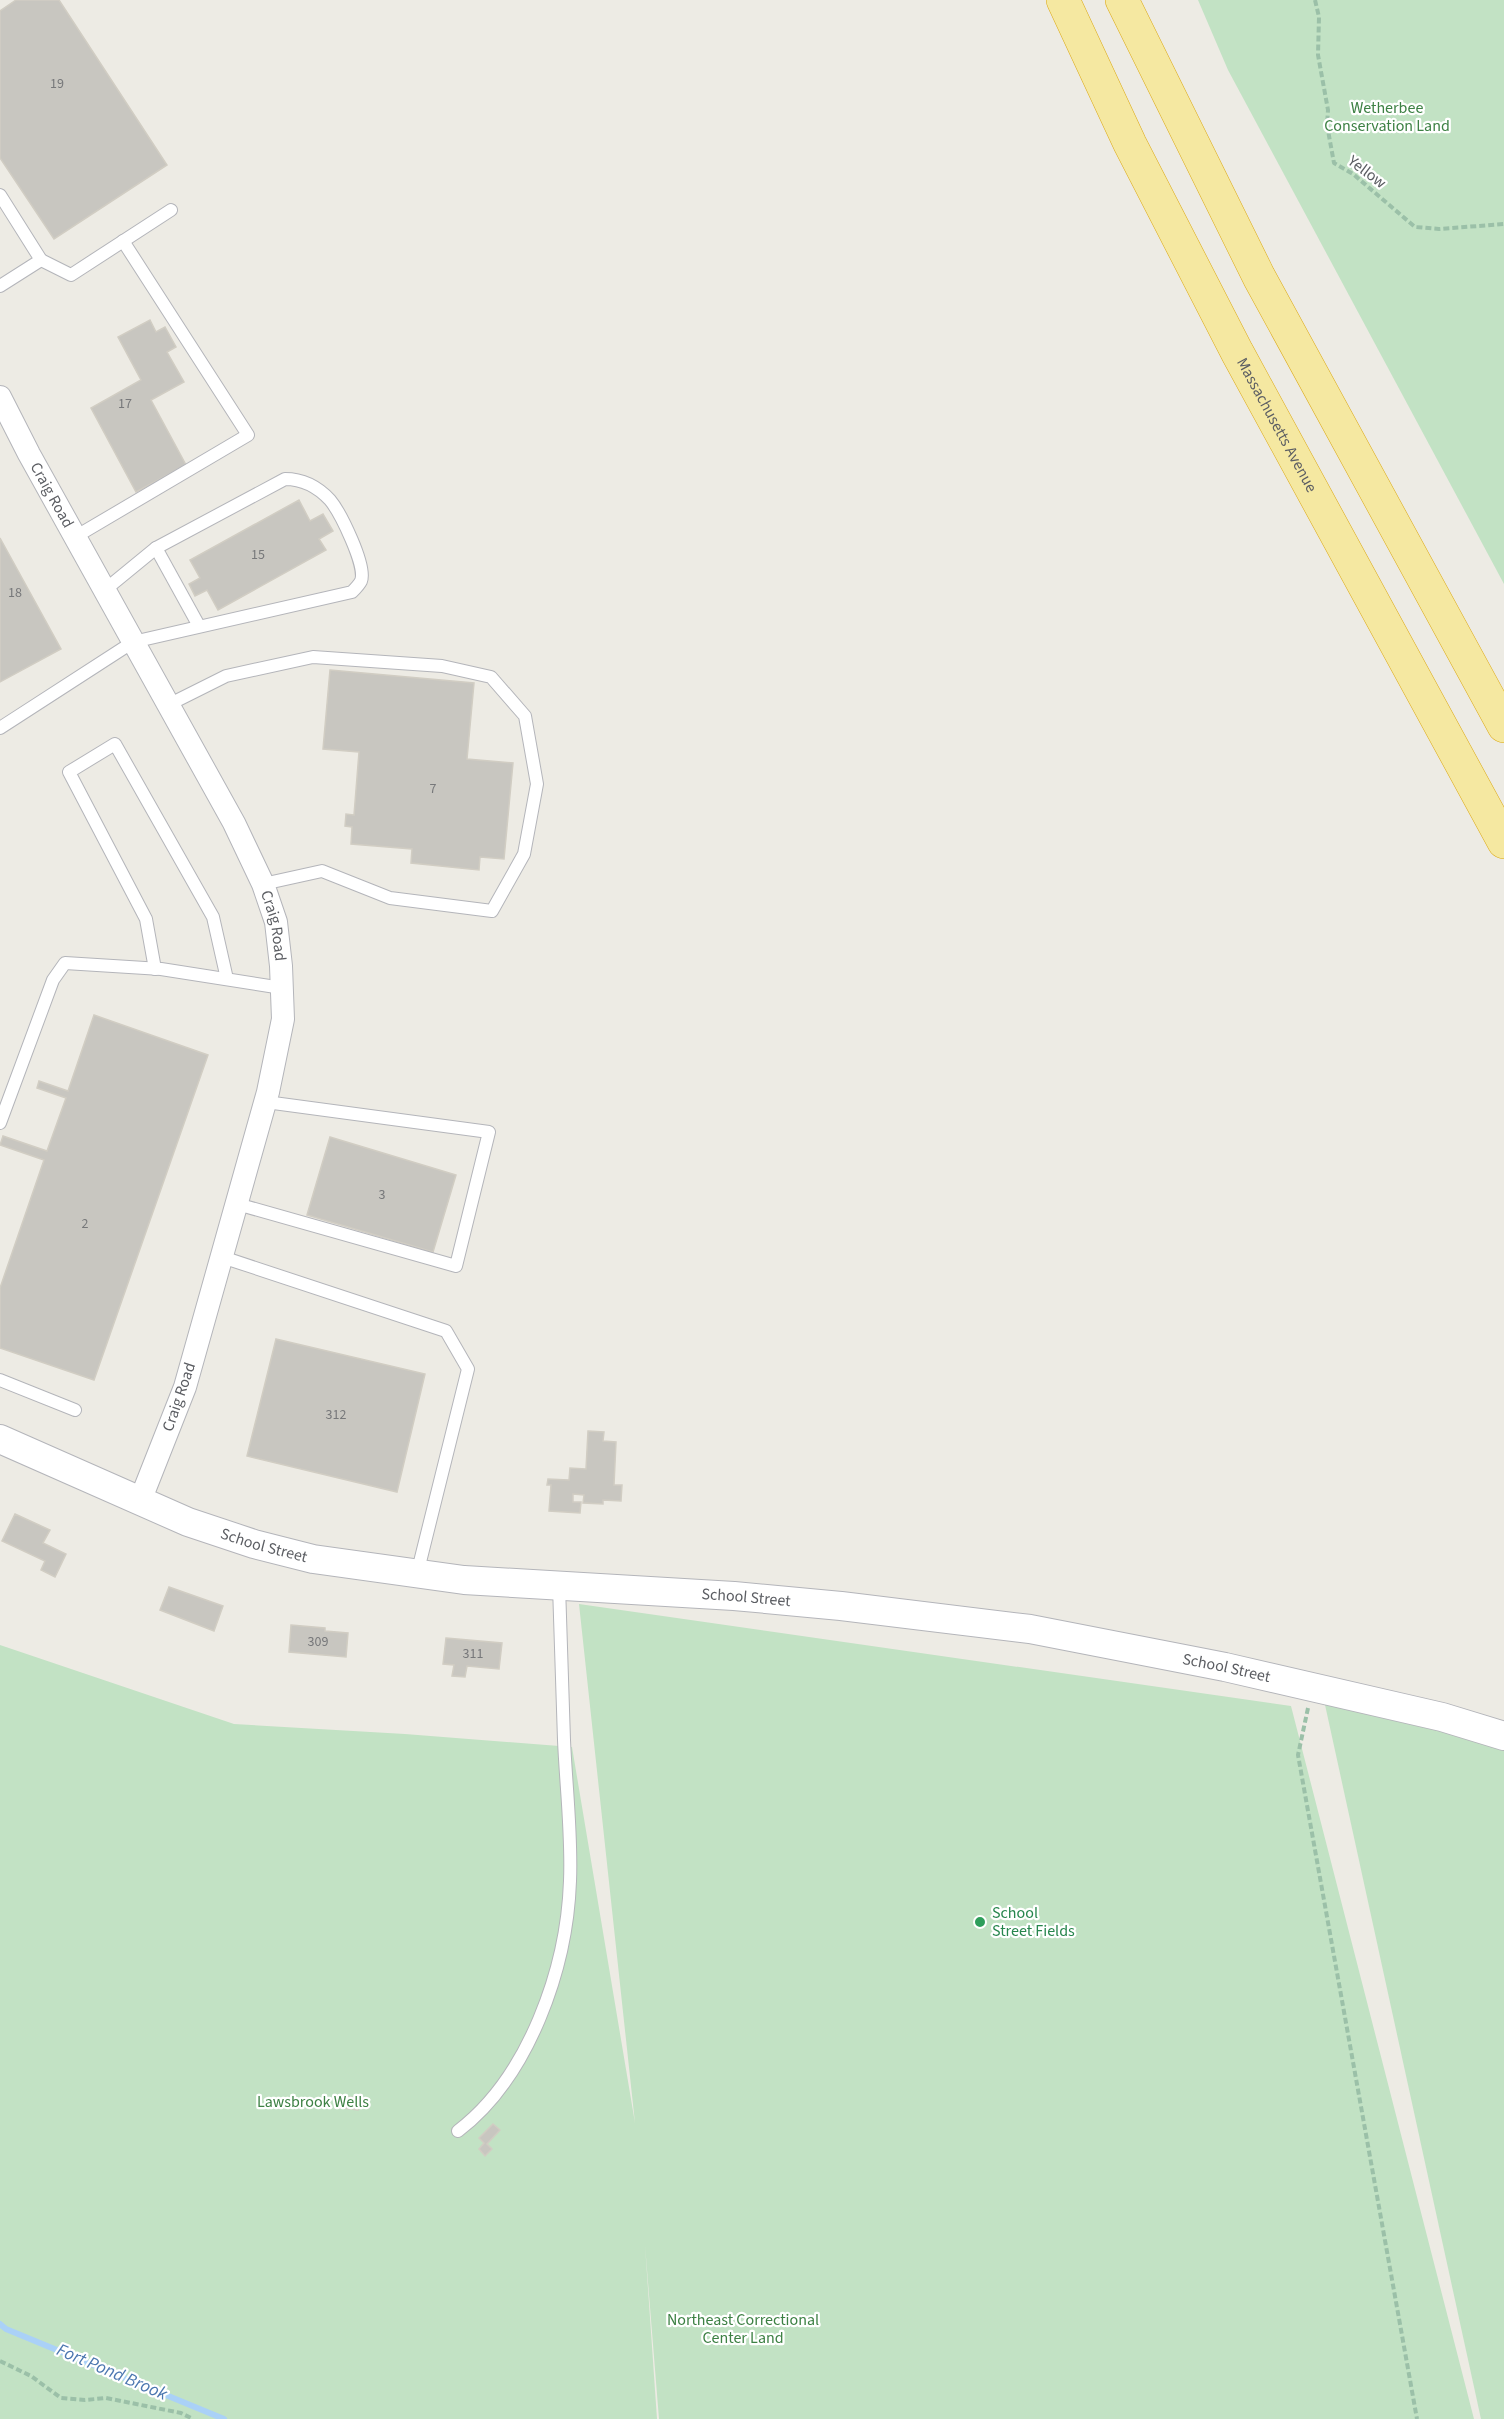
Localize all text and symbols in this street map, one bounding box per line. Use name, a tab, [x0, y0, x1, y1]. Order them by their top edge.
house number: 19	[50, 74, 64, 94]
park label: Wetherbee Conservation Land	[1324, 97, 1450, 137]
street label: Yellow	[1342, 150, 1391, 194]
street label: Massachusetts Avenue	[1231, 354, 1322, 496]
house number: 17	[118, 394, 132, 414]
street label: Craig Road	[25, 458, 79, 532]
house number: 15	[251, 545, 265, 565]
house number: 18	[8, 583, 22, 603]
house number: 7	[430, 779, 437, 799]
street label: Craig Road	[255, 887, 291, 962]
house number: 3	[379, 1185, 386, 1205]
house number: 2	[82, 1214, 89, 1234]
street label: Craig Road	[157, 1359, 201, 1435]
house number: 312	[326, 1405, 346, 1425]
street label: School Street	[218, 1523, 310, 1568]
street label: School Street	[701, 1583, 792, 1612]
house number: 309	[308, 1632, 328, 1652]
house number: 311	[463, 1644, 483, 1664]
street label: School Street	[1181, 1648, 1273, 1688]
place label: School Street Fields	[992, 1902, 1075, 1942]
marker: School Street Fields	[973, 1915, 987, 1929]
park label: Lawsbrook Wells	[257, 2091, 369, 2113]
park label: Northeast Correctional Center Land	[667, 2309, 819, 2349]
water label: Fort Pond Brook	[53, 2337, 172, 2407]

